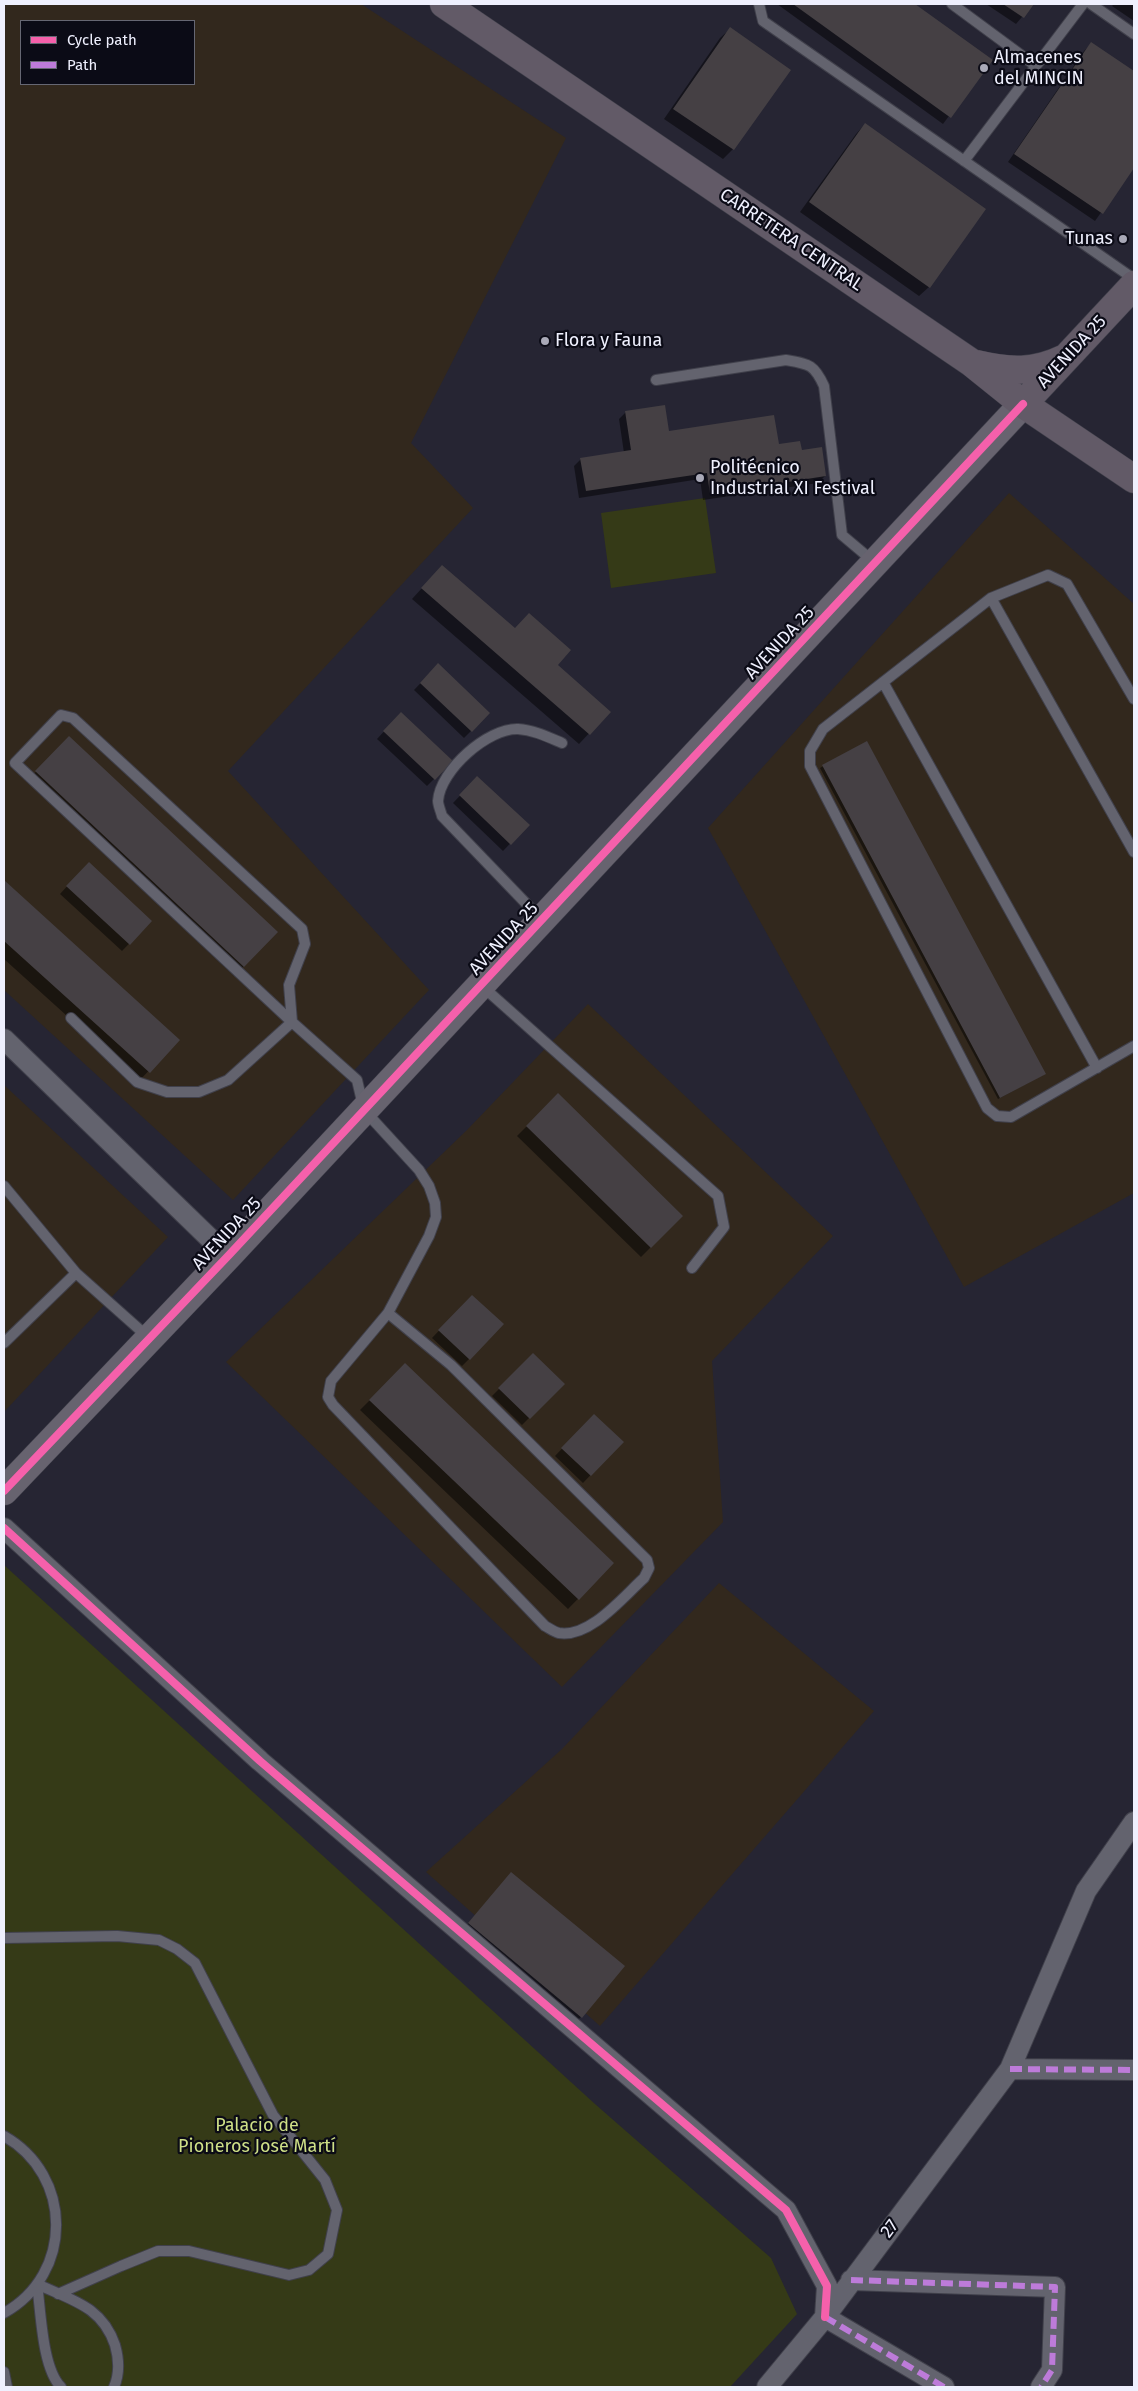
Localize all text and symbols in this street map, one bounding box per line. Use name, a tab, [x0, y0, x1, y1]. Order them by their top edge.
legend	[20, 20, 195, 85]
text: Cycle path	[67, 31, 137, 49]
place label: Almacenes del MINCIN	[994, 47, 1084, 90]
text: Path	[67, 56, 97, 74]
marker: Almacenes del MINCIN	[978, 62, 990, 74]
street label: CARRETERA CENTRAL	[715, 184, 867, 296]
place label: Tunas	[1065, 228, 1113, 250]
marker: Tunas	[1117, 233, 1129, 245]
street label: AVENIDA 25	[1033, 311, 1111, 393]
place label: Flora y Fauna	[555, 330, 662, 352]
marker: Flora y Fauna	[539, 335, 551, 347]
place label: Politécnico Industrial XI Festival	[710, 457, 875, 499]
marker: Politécnico Industrial XI Festival	[694, 472, 706, 484]
street label: AVENIDA 25	[741, 602, 819, 684]
street label: AVENIDA 25	[465, 898, 543, 980]
street label: AVENIDA 25	[188, 1193, 266, 1275]
park label: Palacio de Pioneros José Martí	[178, 2115, 336, 2158]
street label: 27	[876, 2216, 904, 2242]

